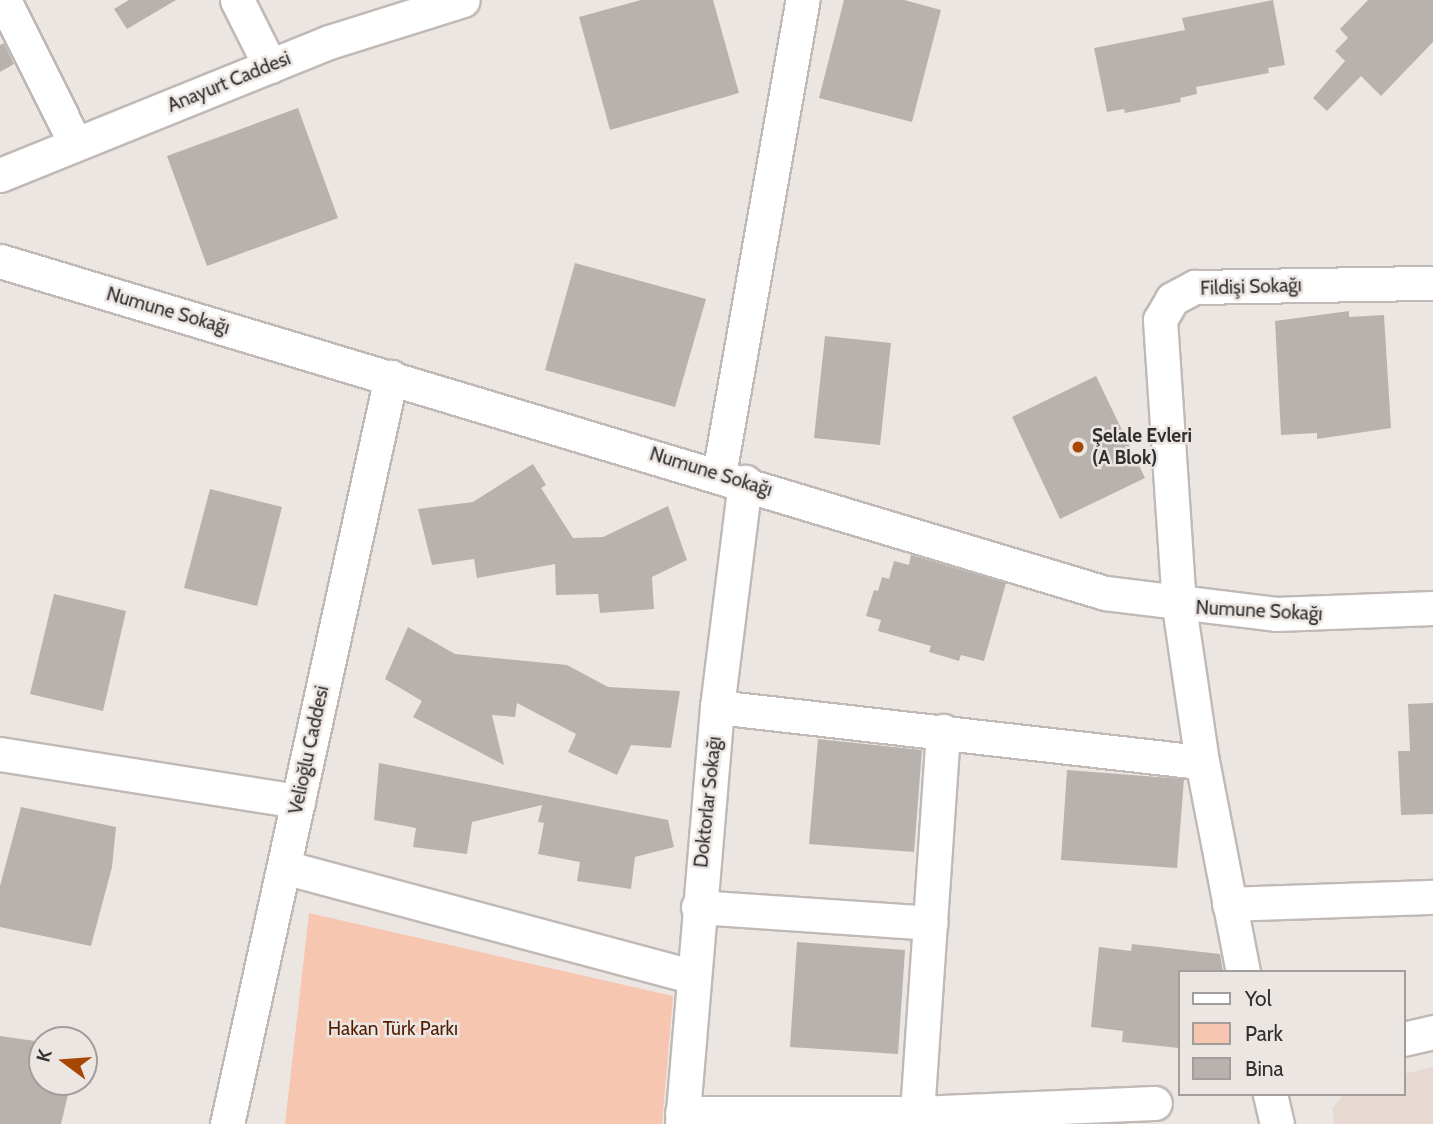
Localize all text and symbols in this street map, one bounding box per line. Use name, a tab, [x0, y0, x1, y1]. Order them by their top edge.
street label: Anayurt Caddesi	[164, 47, 294, 117]
street label: Fildişi Sokağı	[1200, 274, 1302, 300]
street label: Numune Sokağı	[104, 283, 232, 339]
place label: Şelale Evleri (A Blok)	[1092, 425, 1192, 469]
marker: Şelale Evleri (A Blok)	[1070, 439, 1086, 455]
street label: Numune Sokağı	[647, 443, 775, 501]
street label: Numune Sokağı	[1195, 596, 1323, 626]
street label: Velioğlu Caddesi	[284, 684, 334, 816]
street label: Doktorlar Sokağı	[690, 735, 726, 869]
legend	[1178, 970, 1405, 1096]
text: Yol	[1245, 986, 1272, 1011]
park label: Hakan Türk Parkı	[328, 1018, 458, 1040]
text: Park	[1245, 1021, 1283, 1046]
north arrow	[28, 1026, 98, 1096]
text: K	[32, 1047, 57, 1065]
text: Bina	[1245, 1056, 1284, 1081]

